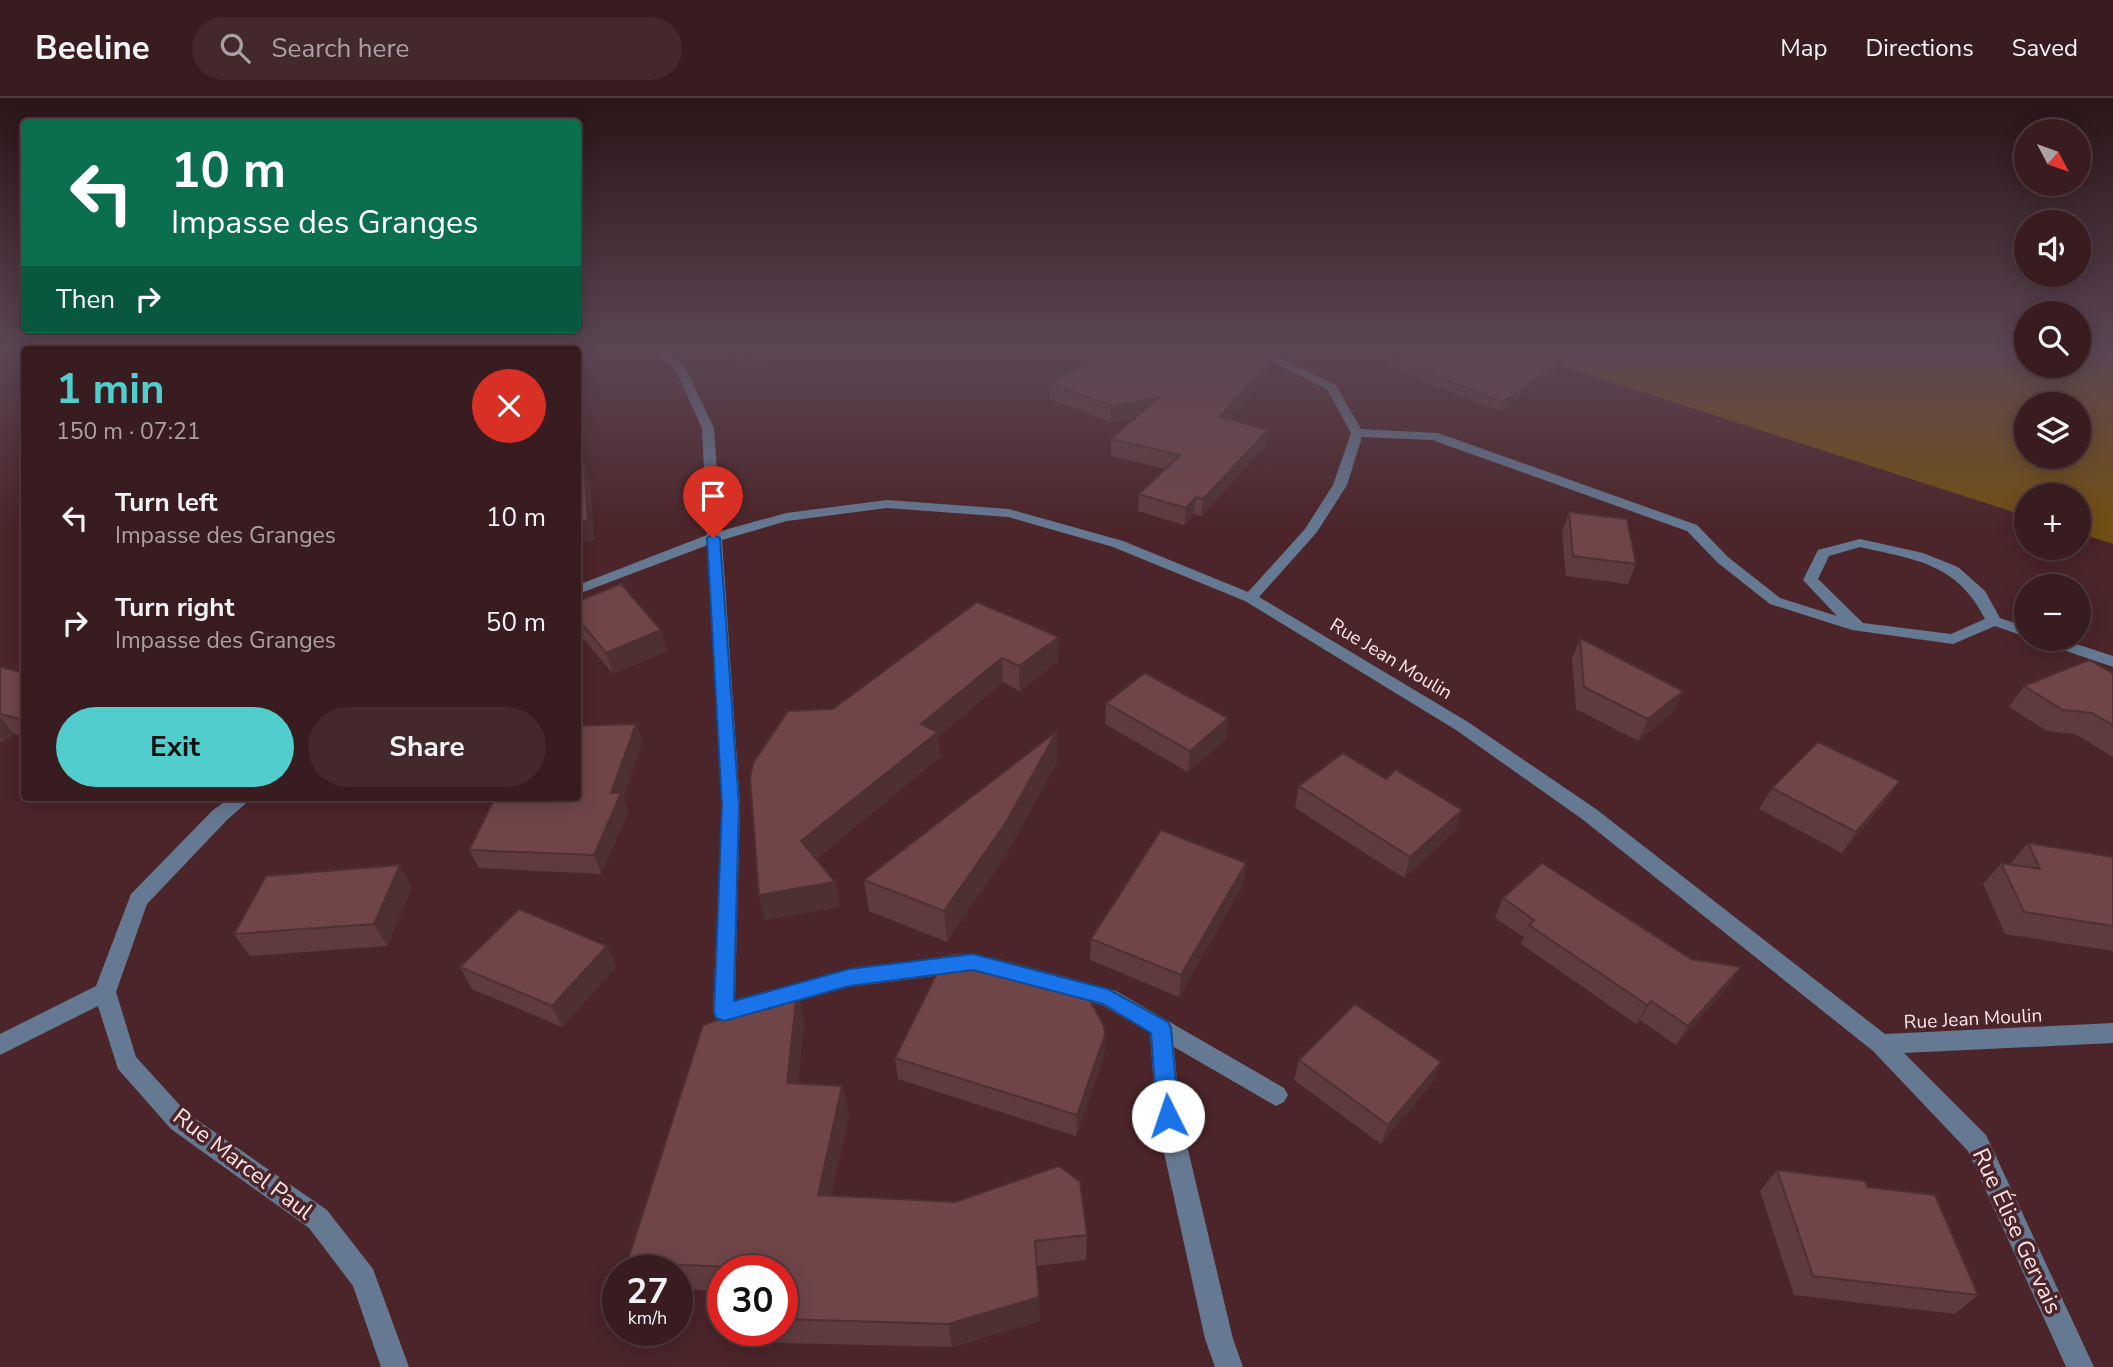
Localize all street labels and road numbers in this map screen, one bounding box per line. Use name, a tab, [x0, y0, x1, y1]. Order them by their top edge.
street label: Rue Jean Moulin	[1325, 612, 1457, 706]
street label: Rue Jean Moulin	[1903, 1002, 2043, 1036]
street label: Rue Marcel Paul	[167, 1101, 319, 1227]
street label: Rue Élise Gervais	[1965, 1143, 2069, 1319]

